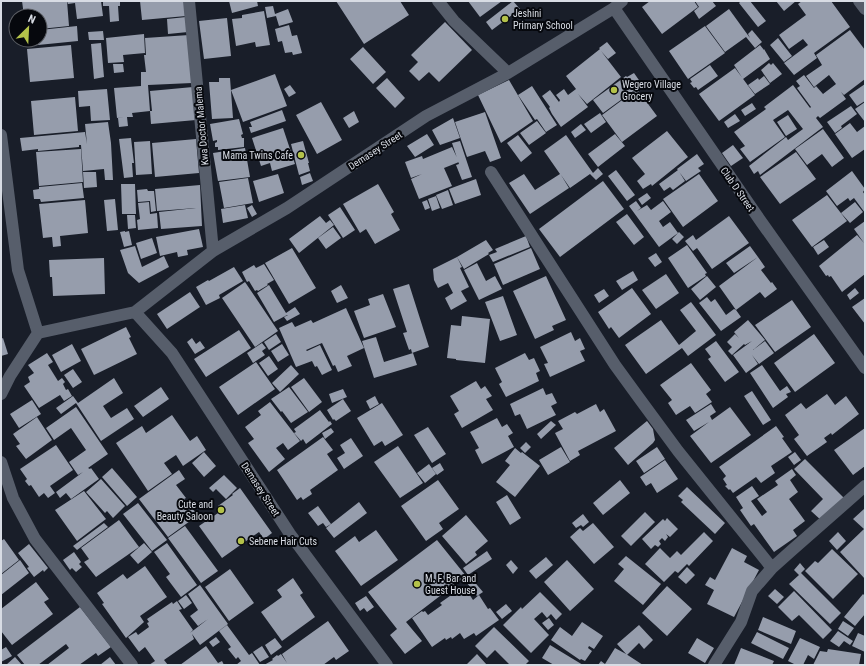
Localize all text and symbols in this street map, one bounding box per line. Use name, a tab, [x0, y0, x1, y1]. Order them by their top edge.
north arrow	[8, 8, 48, 48]
place label: Jeshini Primary School	[513, 8, 573, 31]
text: N	[26, 12, 38, 27]
marker: Jeshini Primary School	[500, 14, 510, 24]
place label: Wegero Village Grocery	[622, 79, 681, 102]
marker: Wegero Village Grocery	[609, 85, 619, 95]
street label: Kwa Doctor Malema	[193, 86, 210, 166]
street label: Demasey Street	[346, 129, 404, 172]
place label: Mama Twins Cafe	[223, 150, 293, 161]
marker: Mama Twins Cafe	[296, 150, 306, 160]
street label: Club D Street	[718, 165, 757, 214]
street label: Demasey Street	[239, 460, 282, 518]
place label: Cute and Beauty Saloon	[157, 499, 213, 522]
marker: Cute and Beauty Saloon	[216, 505, 226, 515]
marker: Sebene Hair Cuts	[236, 536, 246, 546]
place label: Sebene Hair Cuts	[249, 536, 317, 547]
place label: M. F. Bar and Guest House	[425, 573, 476, 596]
marker: M. F. Bar and Guest House	[412, 579, 422, 589]

